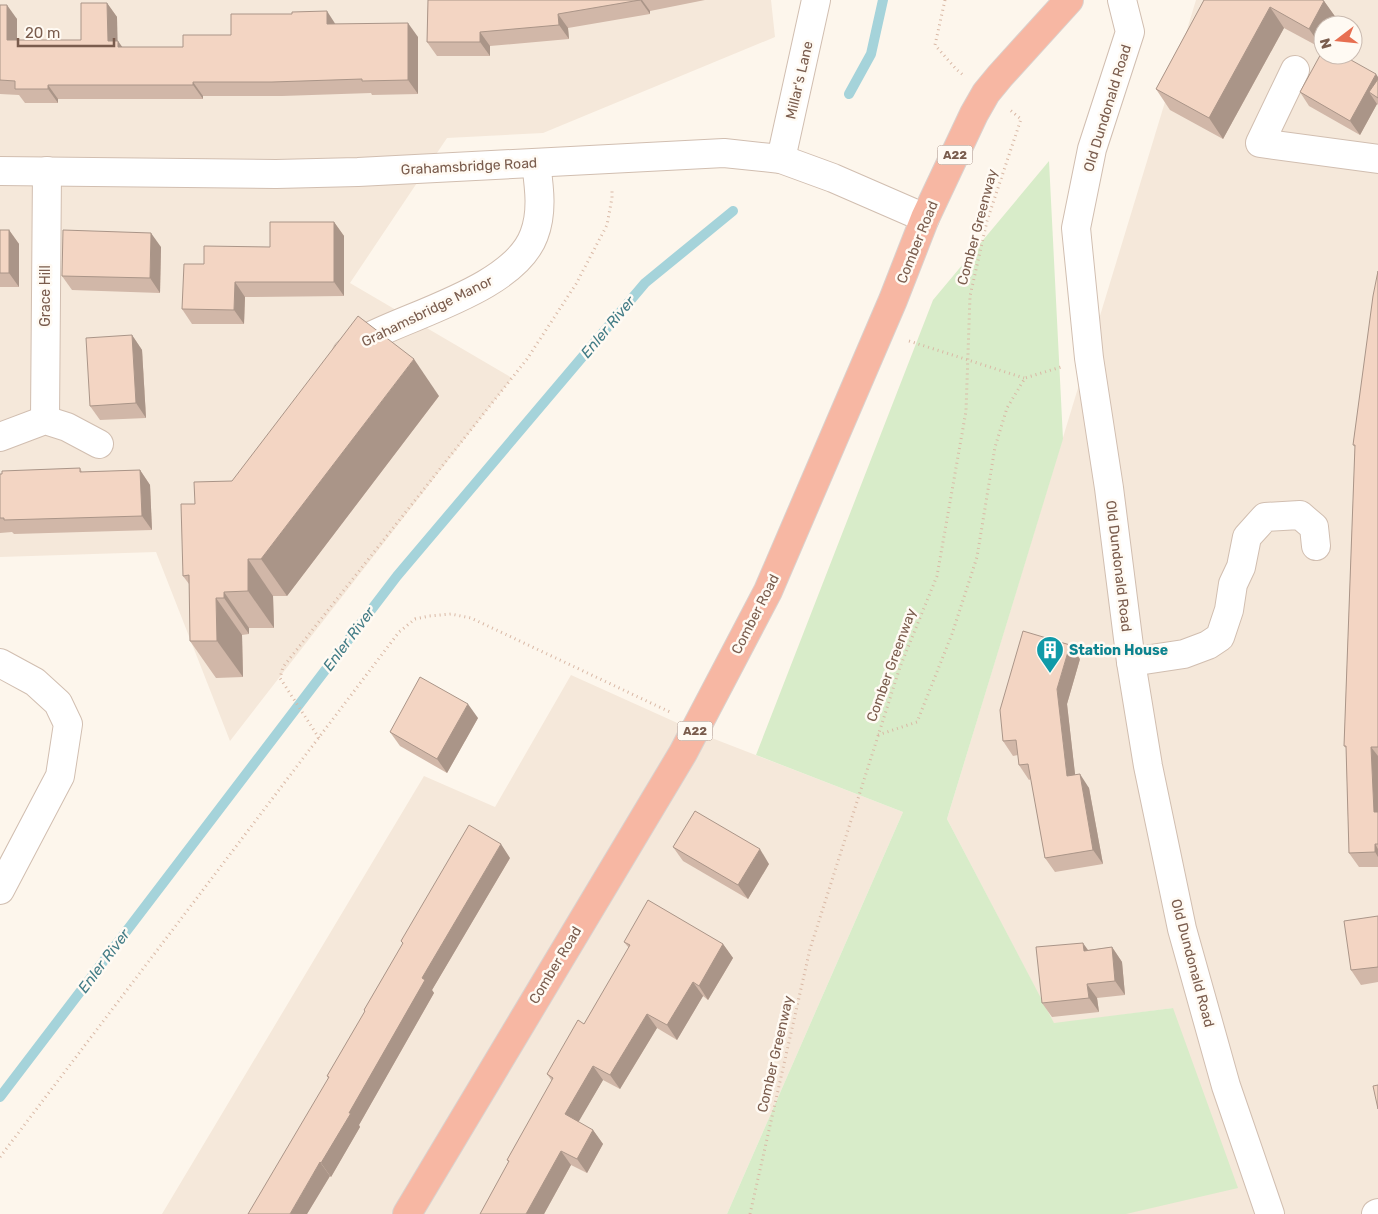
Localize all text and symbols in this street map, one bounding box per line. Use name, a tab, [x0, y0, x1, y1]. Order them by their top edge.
scale bar	[18, 15, 114, 47]
north arrow	[1313, 15, 1363, 65]
text: 20 m	[25, 24, 60, 42]
text: N	[1316, 36, 1336, 51]
street label: Millar's Lane	[782, 39, 817, 121]
street label: Old Dundonald Road	[1080, 42, 1135, 174]
road number: A22	[938, 146, 972, 164]
street label: Grahamsbridge Road	[400, 154, 538, 179]
street label: Comber Greenway	[954, 167, 1001, 287]
street label: Comber Road	[893, 198, 942, 286]
street label: Grace Hill	[37, 265, 54, 327]
street label: Grahamsbridge Manor	[359, 272, 496, 351]
water label: Enler River	[577, 292, 640, 361]
street label: Old Dundonald Road	[1102, 499, 1135, 633]
street label: Comber Road	[728, 571, 783, 657]
water label: Enler River	[319, 603, 379, 674]
street label: Comber Greenway	[863, 606, 920, 724]
building icon: Station House	[1035, 635, 1065, 674]
place label: Station House	[1069, 642, 1168, 659]
road number: A22	[678, 721, 712, 740]
street label: Old Dundonald Road	[1167, 897, 1218, 1029]
street label: Comber Road	[526, 923, 585, 1007]
water label: Enler River	[74, 925, 134, 996]
street label: Comber Greenway	[754, 994, 797, 1114]

